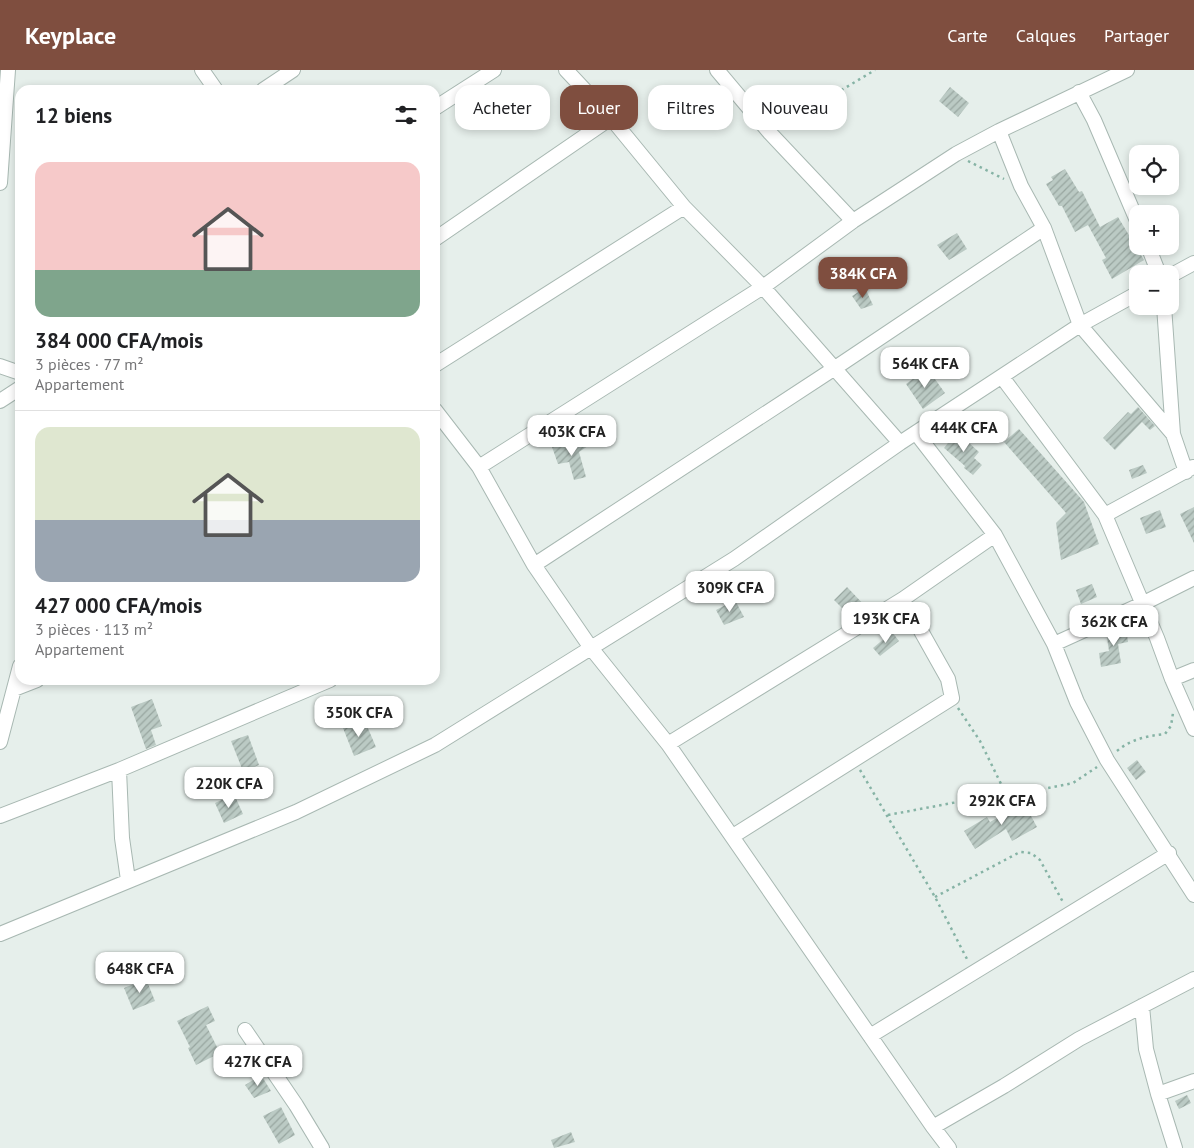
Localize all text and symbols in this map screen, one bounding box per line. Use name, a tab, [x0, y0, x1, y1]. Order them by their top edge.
text: Keyplace	[25, 20, 116, 51]
text: Carte	[947, 24, 988, 47]
text: Calques	[1016, 24, 1076, 47]
text: Partager	[1104, 24, 1169, 47]
chip: Acheter	[455, 85, 550, 130]
chip: Louer	[560, 85, 638, 130]
chip: Filtres	[648, 85, 733, 130]
chip: Nouveau	[743, 85, 847, 130]
icon: filters	[392, 101, 420, 129]
text: 12 biens	[35, 102, 112, 129]
map controls	[1129, 145, 1179, 315]
button: locate	[1129, 145, 1179, 195]
icon: home	[183, 194, 273, 284]
button: +	[1129, 205, 1179, 255]
pin: 384K CFA	[811, 256, 915, 299]
text: 384K CFA	[829, 263, 897, 283]
button: −	[1129, 265, 1179, 315]
text: 384 000 CFA/mois	[35, 327, 203, 354]
pin: 564K CFA	[873, 346, 977, 389]
text: 564K CFA	[891, 353, 959, 373]
text: 3 pièces · 77 m²	[35, 354, 144, 374]
text: Appartement	[35, 374, 124, 394]
pin: 444K CFA	[912, 410, 1016, 453]
pin: 403K CFA	[520, 414, 624, 457]
text: 444K CFA	[930, 417, 998, 437]
text: 403K CFA	[538, 421, 606, 441]
icon: home	[183, 460, 273, 550]
pin: 309K CFA	[678, 570, 782, 613]
text: 309K CFA	[696, 577, 764, 597]
text: 427 000 CFA/mois	[35, 592, 202, 619]
pin: 193K CFA	[834, 602, 938, 644]
pin: 362K CFA	[1062, 604, 1166, 647]
text: 193K CFA	[852, 608, 920, 628]
text: 362K CFA	[1080, 611, 1148, 631]
text: 3 pièces · 113 m²	[35, 619, 153, 639]
text: Appartement	[35, 639, 124, 659]
pin: 350K CFA	[307, 696, 411, 738]
text: 350K CFA	[325, 702, 393, 722]
pin: 220K CFA	[177, 766, 281, 809]
text: 220K CFA	[195, 773, 263, 793]
pin: 292K CFA	[950, 784, 1054, 826]
text: 292K CFA	[968, 790, 1036, 810]
pin: 648K CFA	[88, 952, 192, 994]
text: 648K CFA	[106, 958, 174, 978]
pin: 427K CFA	[206, 1044, 310, 1087]
text: 427K CFA	[224, 1051, 292, 1071]

